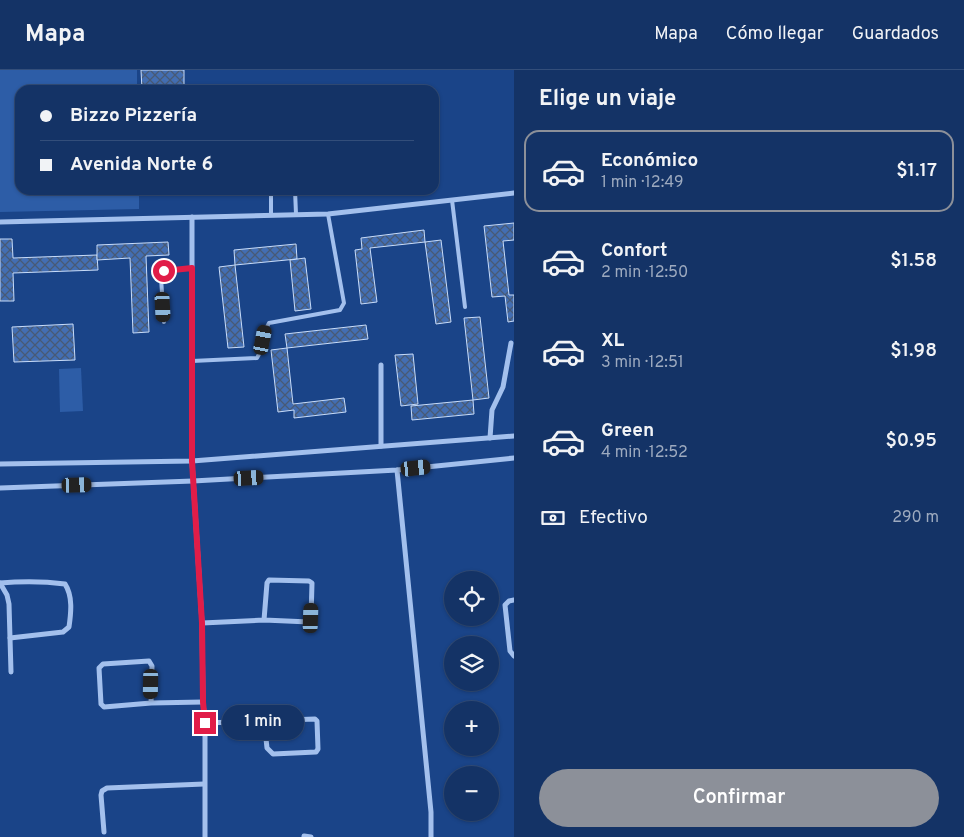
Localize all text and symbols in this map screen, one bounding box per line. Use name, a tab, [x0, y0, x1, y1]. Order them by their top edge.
text: Mapa	[25, 20, 85, 50]
text: Mapa	[654, 23, 698, 46]
text: Cómo llegar	[726, 23, 824, 46]
text: Guardados	[852, 23, 939, 46]
text: Elige un viaje	[539, 86, 676, 113]
text: Bizzo Pizzería	[70, 104, 197, 128]
icon: car	[541, 149, 586, 194]
text: Económico	[601, 149, 698, 173]
text: Avenida Norte 6	[70, 153, 213, 177]
text: $1.17	[896, 159, 937, 183]
text: 1 min · 12:49	[601, 173, 683, 193]
icon: car	[541, 239, 586, 284]
text: Confort	[601, 239, 667, 263]
text: $1.58	[890, 249, 937, 273]
route start	[153, 260, 175, 282]
text: 2 min · 12:50	[601, 263, 688, 283]
car	[154, 292, 171, 322]
car	[252, 324, 273, 356]
icon: car	[541, 329, 586, 374]
text: XL	[601, 329, 624, 353]
text: $1.98	[890, 339, 937, 363]
text: 3 min · 12:51	[601, 353, 684, 373]
icon: car	[541, 419, 586, 464]
text: Green	[601, 419, 654, 443]
text: $0.95	[886, 429, 937, 453]
text: 4 min · 12:52	[601, 443, 688, 463]
car	[400, 459, 431, 477]
car	[233, 470, 264, 486]
car	[61, 477, 92, 493]
icon: cash	[539, 504, 567, 532]
text: Efectivo	[579, 506, 648, 530]
text: 290 m	[892, 508, 939, 528]
map controls	[444, 571, 499, 821]
button: locate	[444, 571, 499, 626]
car	[302, 603, 319, 633]
button: layers	[444, 636, 499, 691]
car	[143, 669, 158, 699]
button: +	[444, 701, 499, 756]
callout: 1 min	[222, 706, 305, 740]
route end	[194, 712, 216, 734]
text: 1 min	[244, 712, 282, 732]
button: −	[444, 766, 499, 821]
button: Confirmar	[539, 769, 939, 827]

